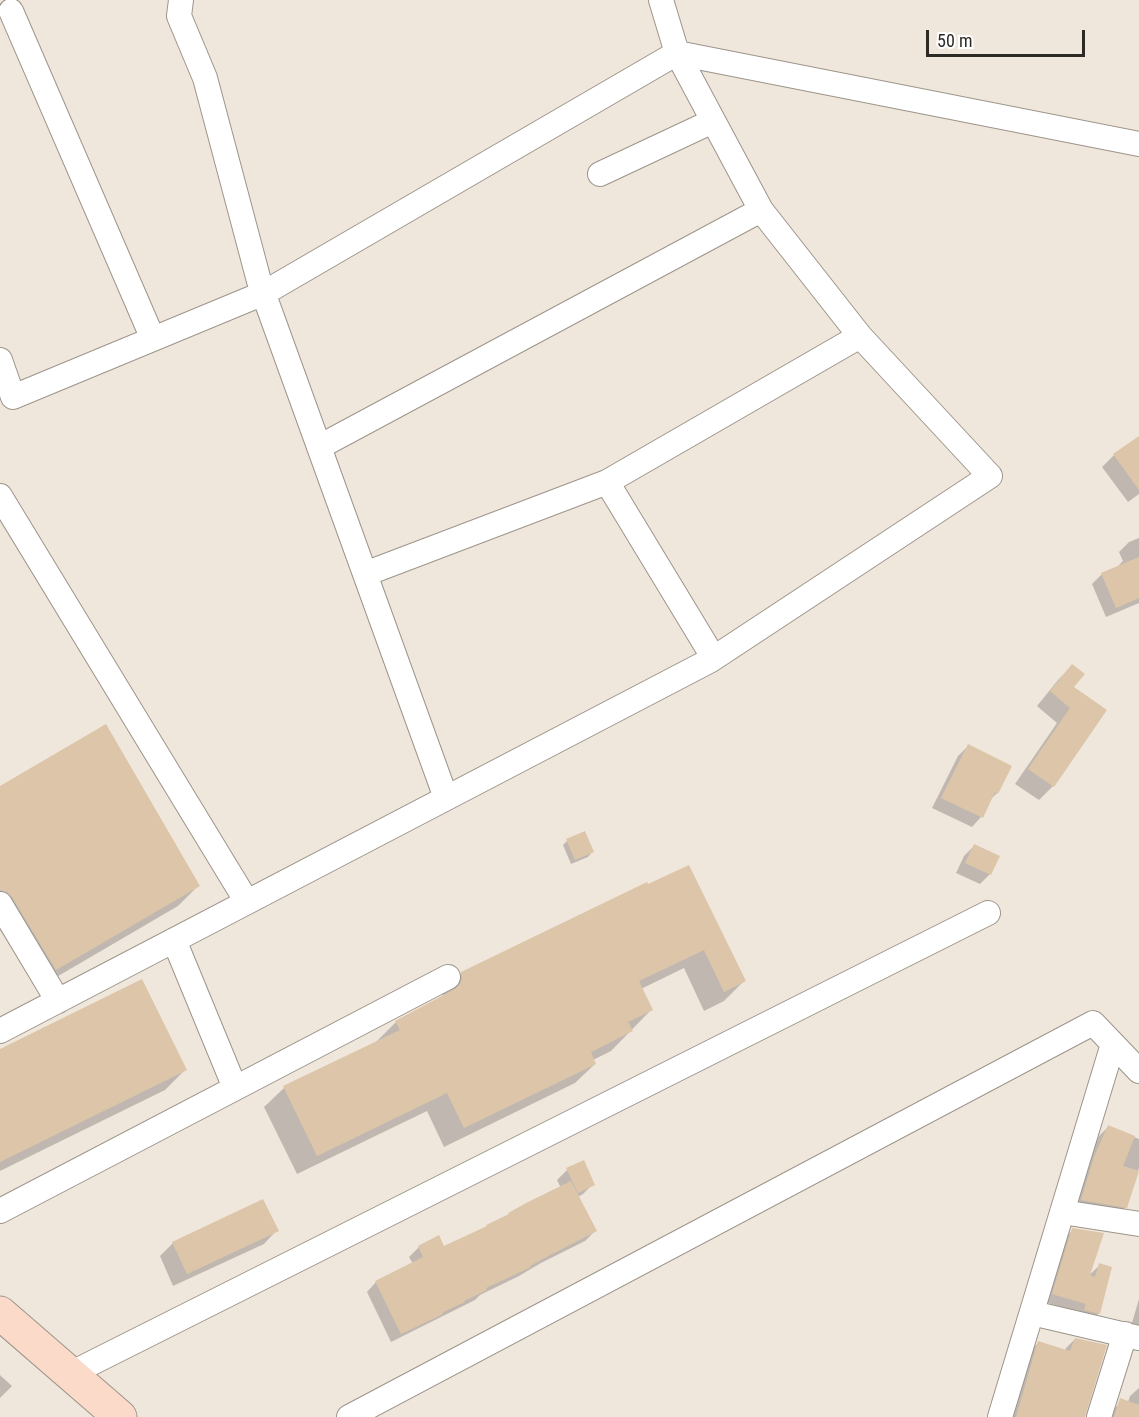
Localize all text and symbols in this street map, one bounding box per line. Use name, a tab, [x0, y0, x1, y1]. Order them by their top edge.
scale bar	[929, 18, 1088, 56]
text: 50 m	[937, 30, 972, 51]

